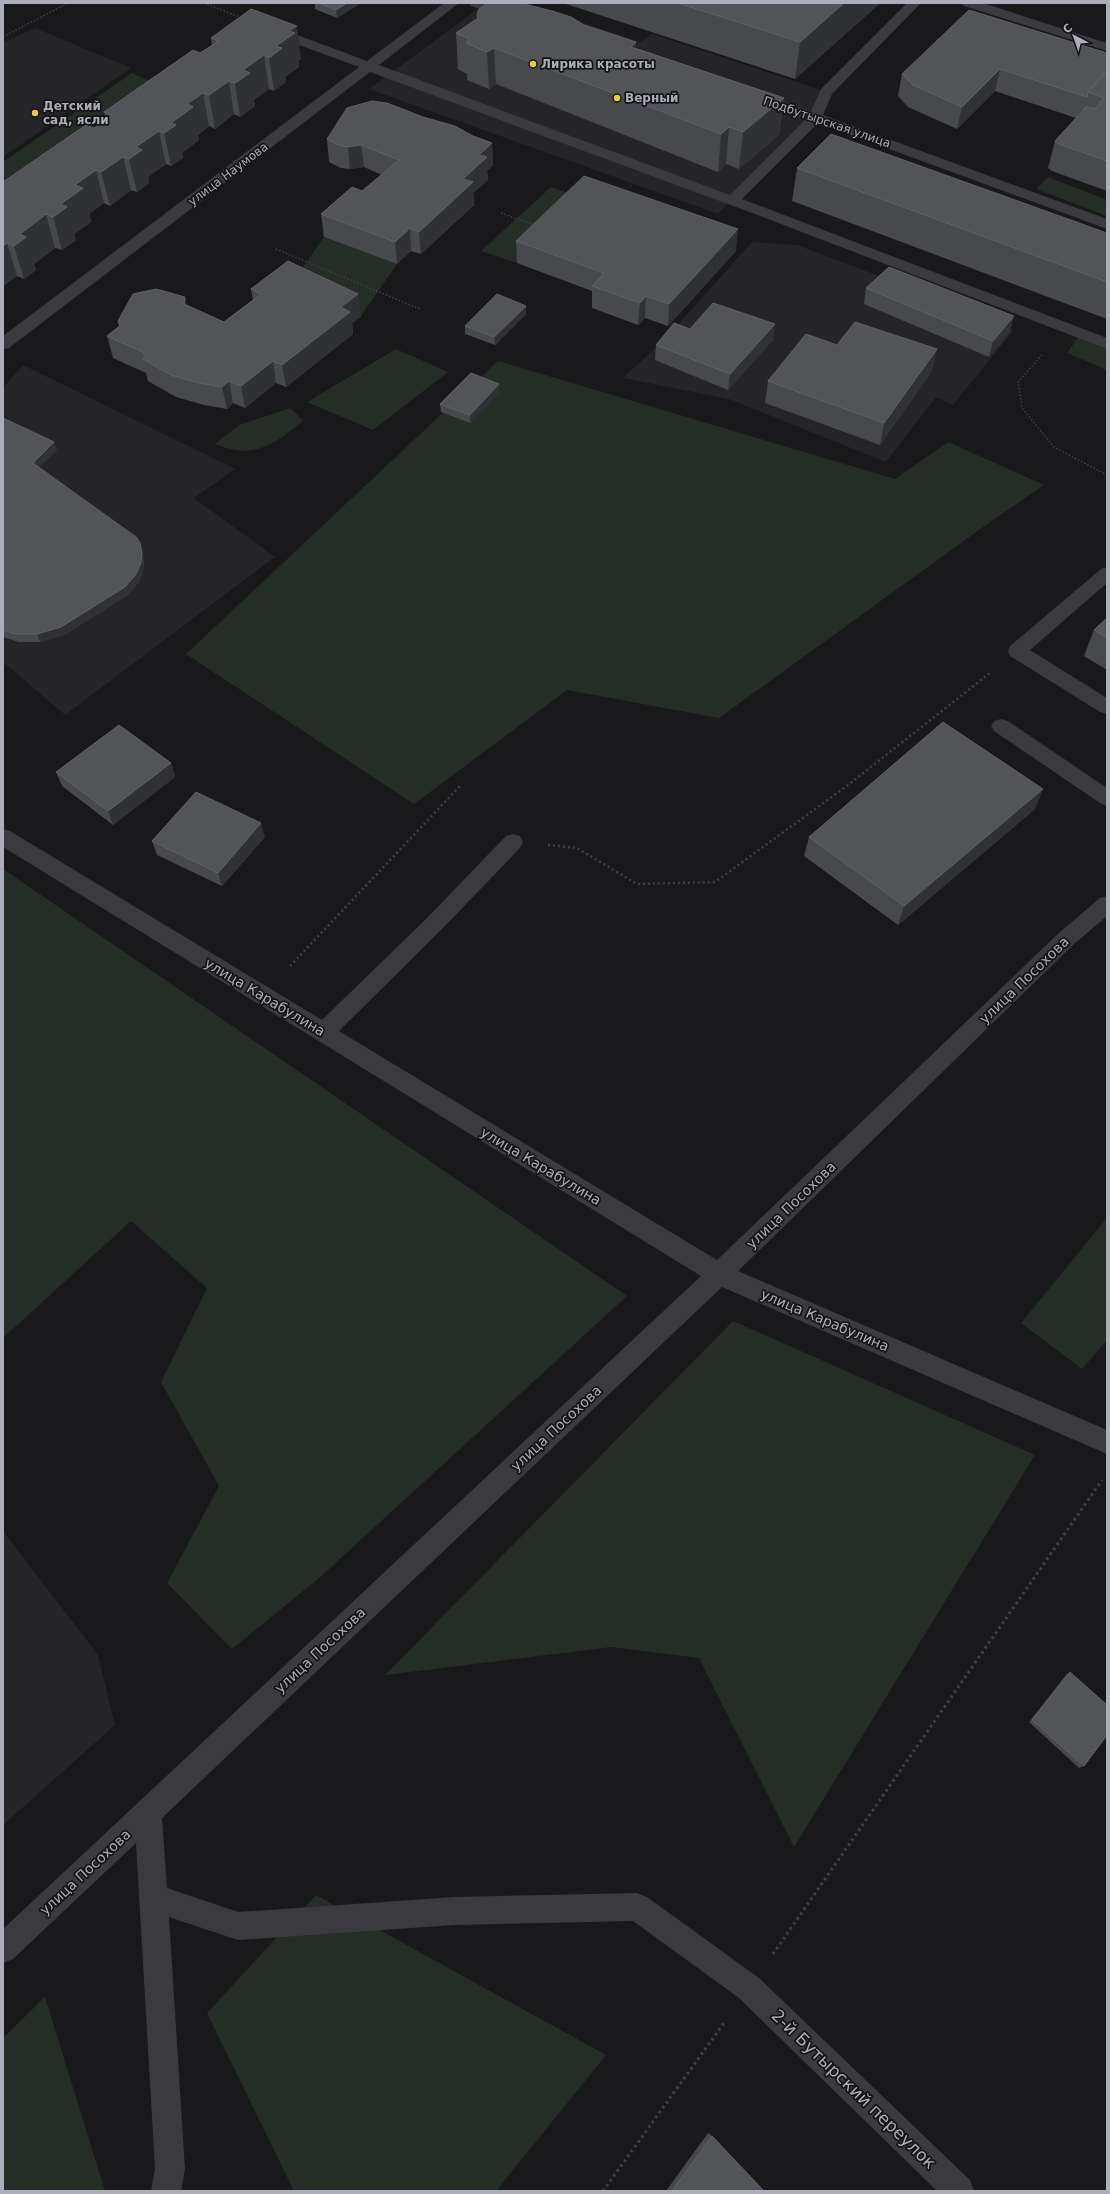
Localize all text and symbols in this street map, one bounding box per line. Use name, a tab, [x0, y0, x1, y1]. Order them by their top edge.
north arrow	[1054, 16, 1094, 56]
text: С	[1060, 21, 1075, 36]
place label: Лирика красоты	[541, 57, 655, 71]
marker: Лирика красоты	[528, 59, 538, 69]
place label: Верный	[625, 91, 678, 105]
marker: Верный	[612, 93, 622, 103]
street label: Подбутырская улица	[762, 94, 892, 150]
place label: Детский сад, ясли	[43, 99, 109, 127]
marker: Детский сад, ясли	[30, 108, 40, 118]
street label: улица Наумова	[185, 139, 271, 209]
street label: улица Посохова	[976, 933, 1072, 1027]
street label: улица Карабулина	[202, 955, 328, 1039]
street label: улица Карабулина	[478, 1124, 604, 1208]
street label: улица Посохова	[743, 1158, 839, 1252]
street label: улица Карабулина	[759, 1286, 891, 1354]
street label: улица Посохова	[507, 1382, 605, 1474]
street label: улица Посохова	[271, 1604, 369, 1696]
street label: улица Посохова	[36, 1826, 134, 1918]
street label: 2-й Бутырский переулок	[768, 2005, 940, 2173]

